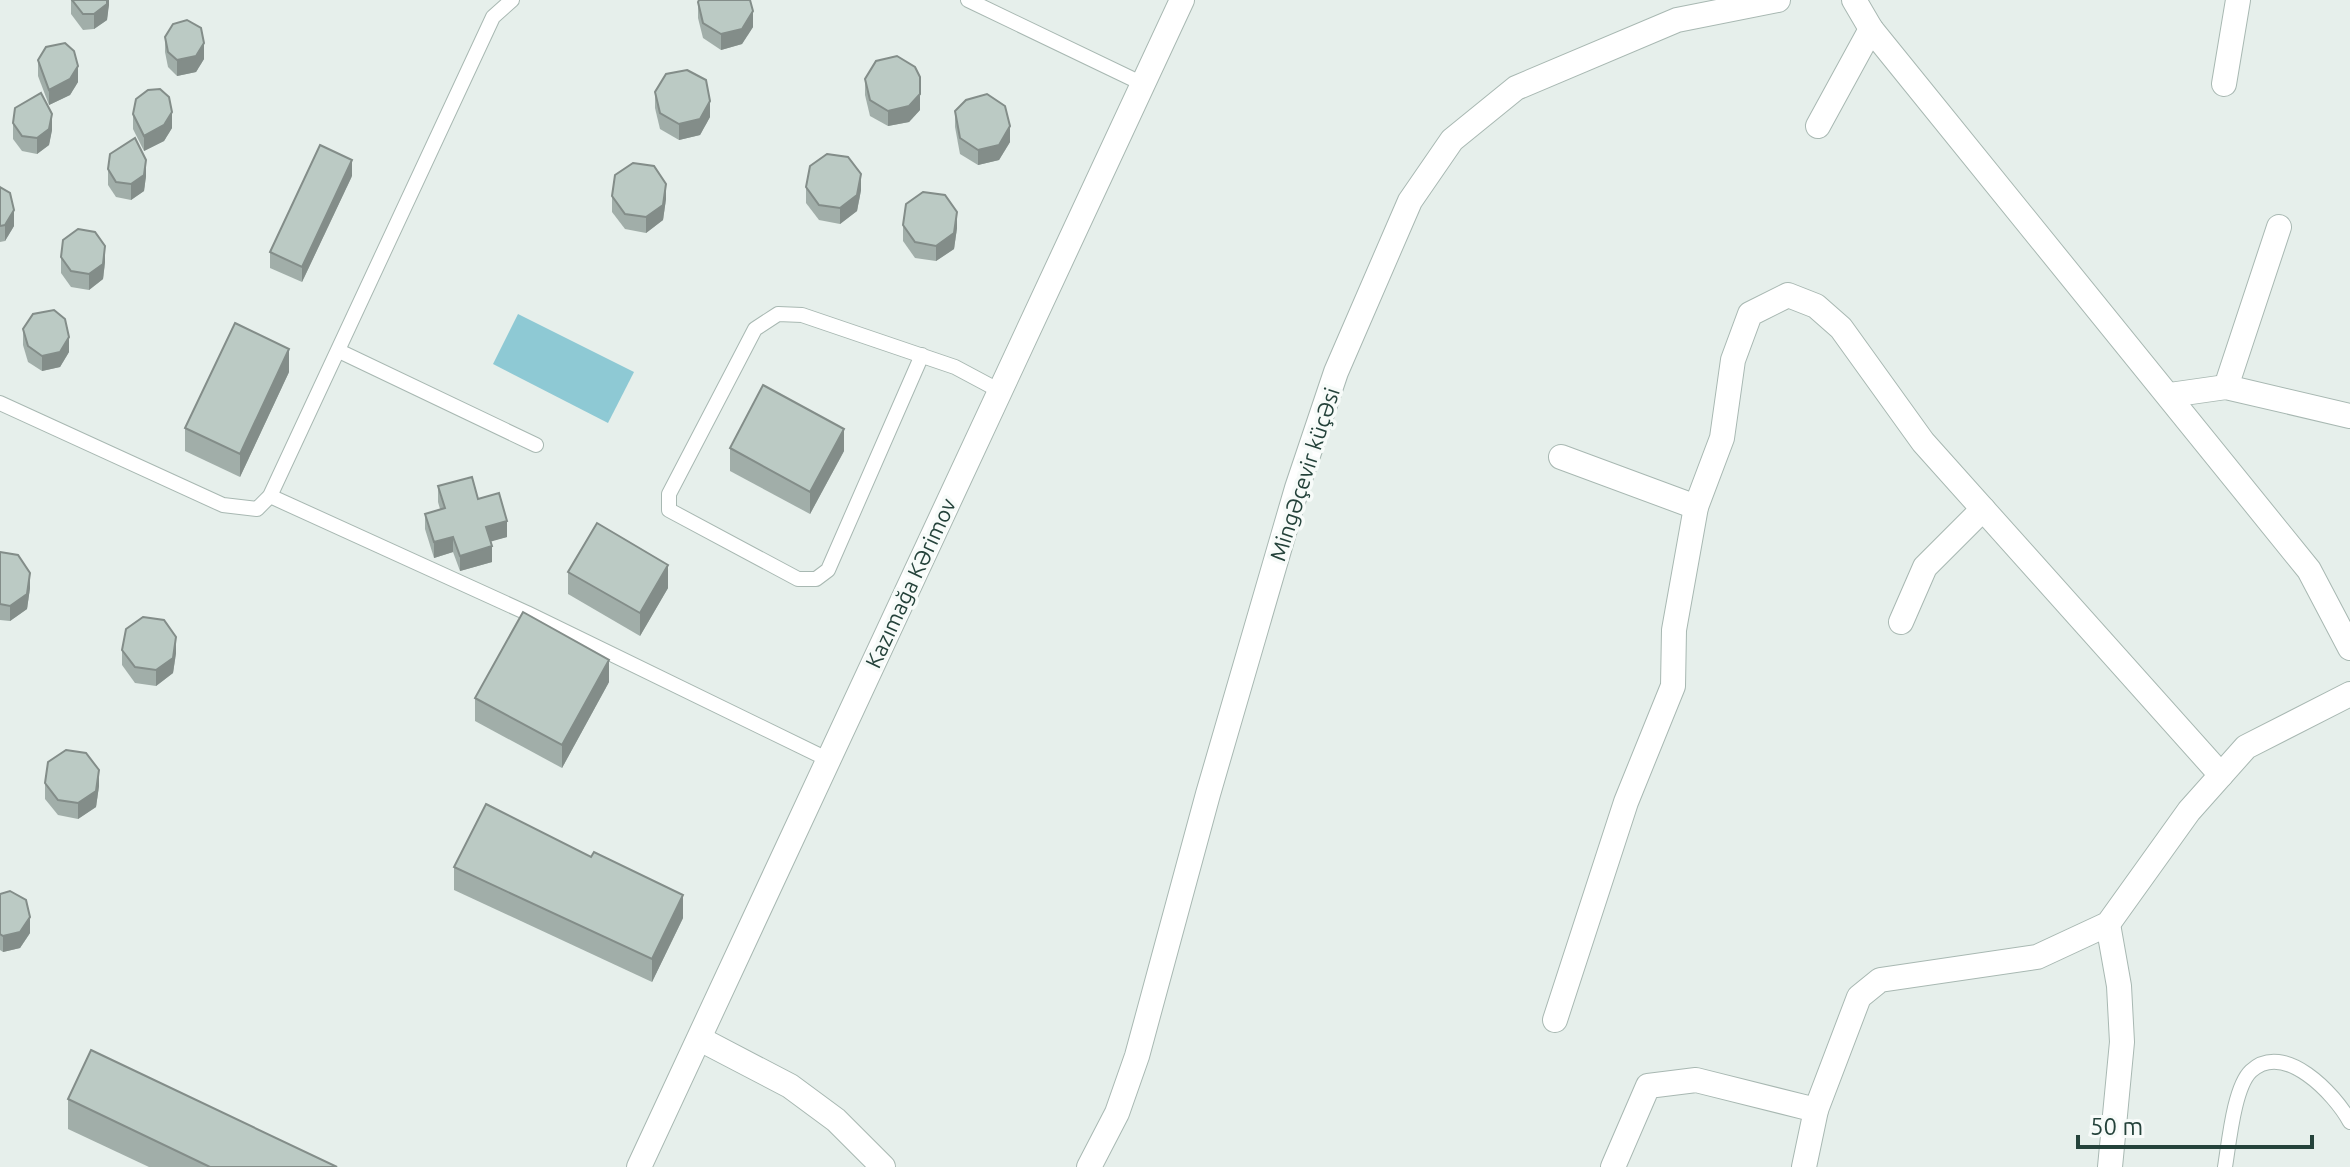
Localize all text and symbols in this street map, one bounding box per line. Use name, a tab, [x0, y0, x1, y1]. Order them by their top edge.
street label: Mingəçevir küçəsi	[1264, 384, 1344, 564]
street label: Kazımağa Kərimov	[860, 494, 960, 672]
scale bar	[2078, 1099, 2312, 1149]
text: 50 m	[2090, 1113, 2143, 1140]

